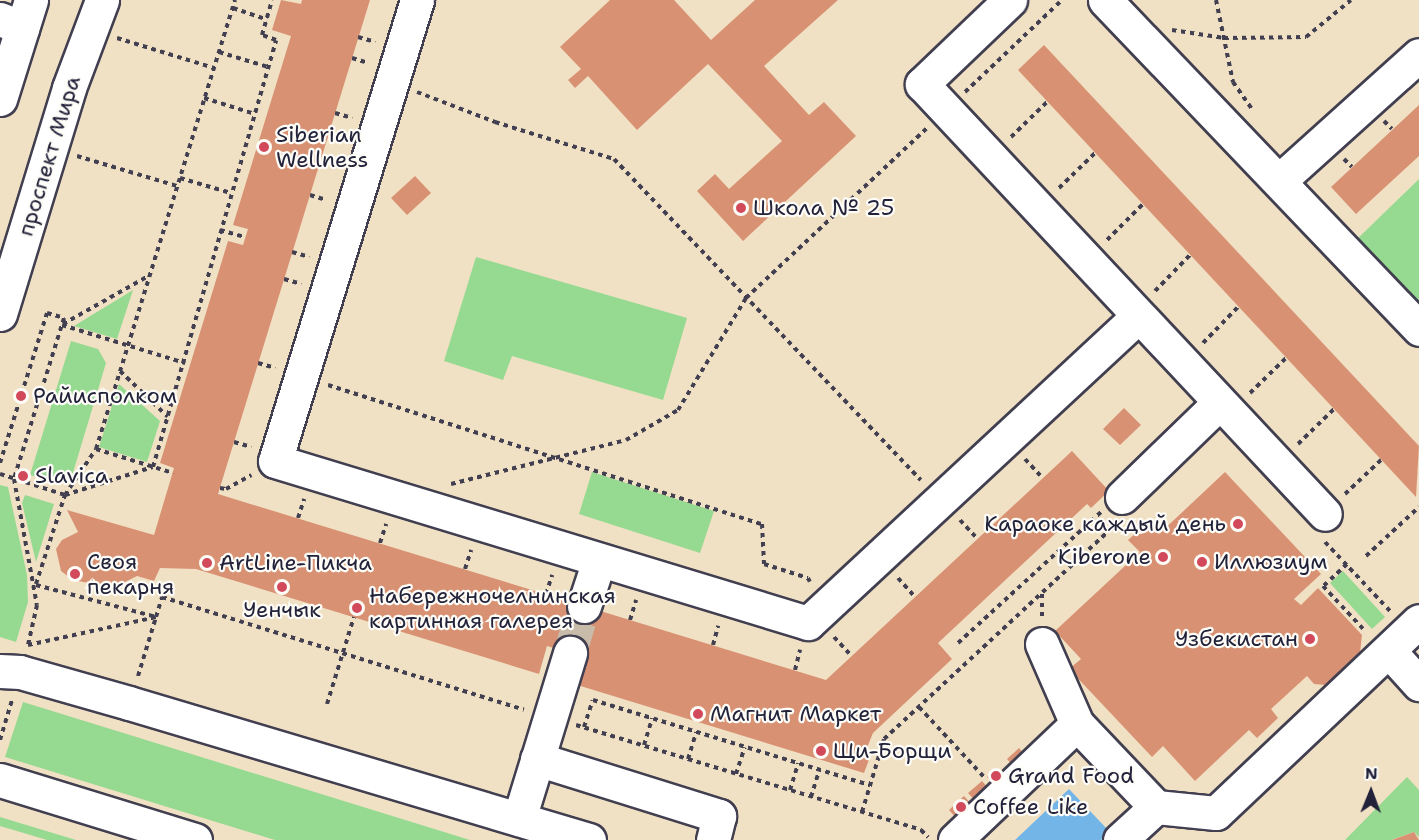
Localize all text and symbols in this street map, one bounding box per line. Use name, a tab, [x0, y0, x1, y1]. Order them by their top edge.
street label: проспект Мира	[12, 73, 86, 239]
place label: Siberian Wellness	[276, 121, 368, 172]
marker: Siberian Wellness	[257, 140, 271, 154]
place label: Школа № 25	[753, 195, 894, 221]
marker: Школа № 25	[734, 201, 748, 215]
place label: Райисполком	[33, 383, 177, 409]
marker: Райисполком	[14, 389, 28, 403]
place label: Slavica	[35, 463, 109, 489]
marker: Slavica	[16, 469, 30, 483]
place label: Караоке каждый день	[984, 511, 1226, 537]
marker: Караоке каждый день	[1231, 517, 1245, 531]
place label: Kiberone	[1058, 544, 1151, 570]
place label: Своя пекарня	[87, 548, 174, 600]
place label: Иллюзиум	[1214, 549, 1327, 575]
place label: ArtLine-Пикча	[219, 550, 372, 576]
marker: Kiberone	[1156, 550, 1170, 564]
marker: Иллюзиум	[1195, 555, 1209, 569]
marker: ArtLine-Пикча	[200, 556, 214, 570]
marker: Своя пекарня	[68, 567, 82, 581]
marker: Уенчык	[275, 580, 289, 594]
place label: Набережночелнинская картинная галерея	[369, 582, 616, 634]
place label: Уенчык	[243, 597, 321, 623]
marker: Набережночелнинская картинная галерея	[350, 601, 364, 615]
place label: Узбекистан	[1175, 626, 1298, 652]
marker: Узбекистан	[1303, 632, 1317, 646]
place label: Магнит Маркет	[710, 701, 881, 727]
marker: Магнит Маркет	[691, 707, 705, 721]
place label: Щи-Борщи	[833, 738, 952, 764]
marker: Щи-Борщи	[814, 744, 828, 758]
north arrow	[1341, 762, 1401, 822]
place label: Grand Food	[1008, 763, 1134, 789]
text: N	[1365, 763, 1378, 784]
marker: Grand Food	[989, 769, 1003, 783]
place label: Coffee Like	[973, 794, 1089, 820]
marker: Coffee Like	[954, 800, 968, 814]

